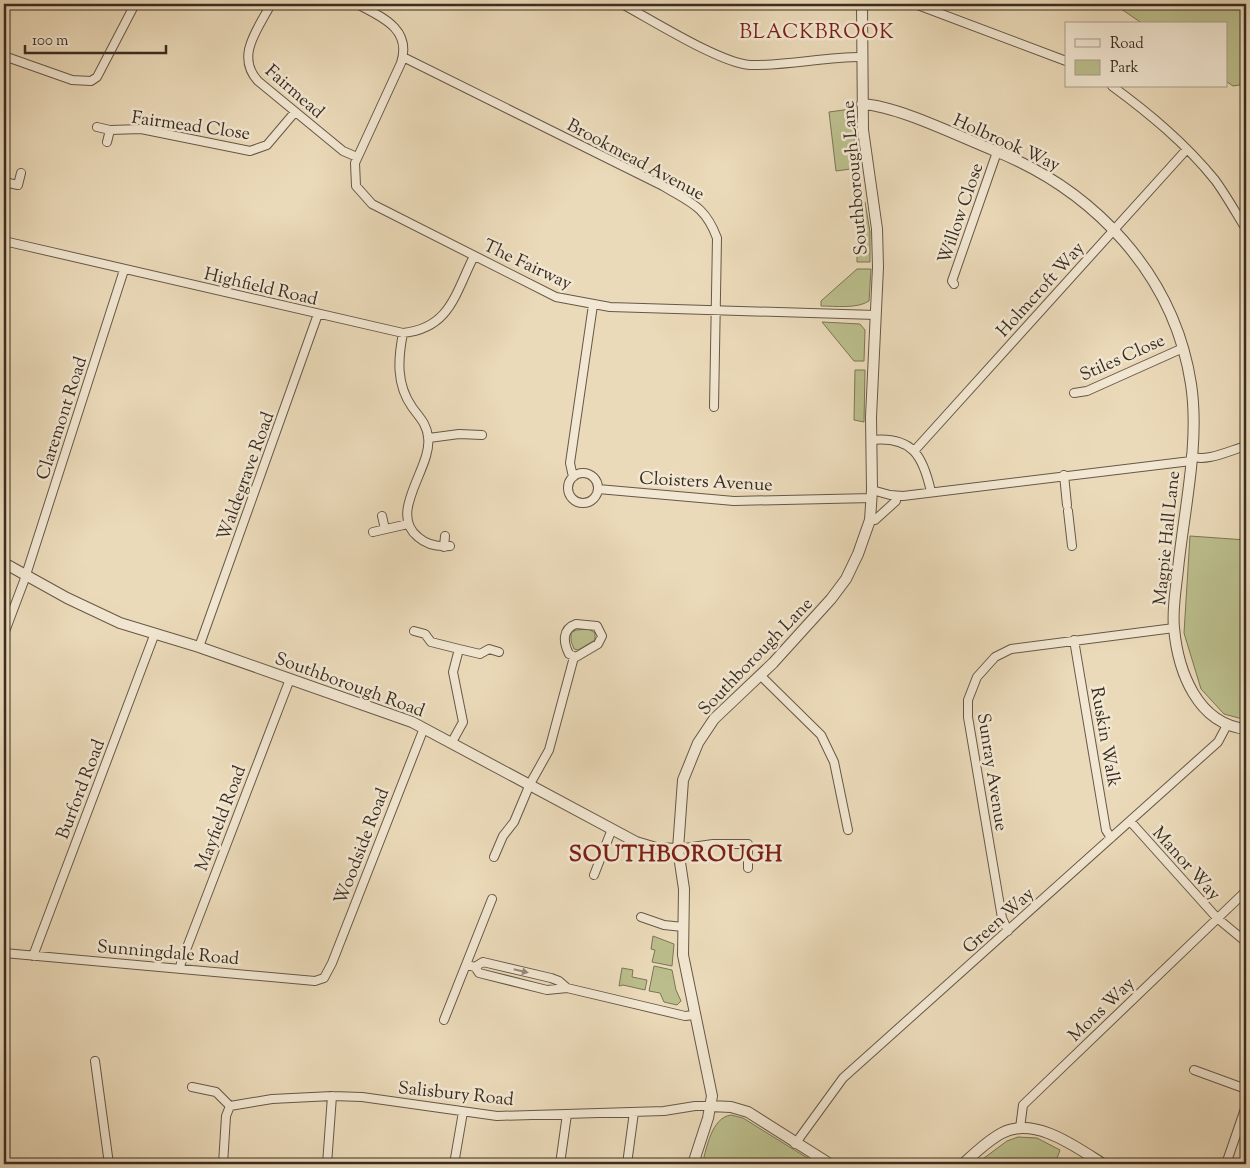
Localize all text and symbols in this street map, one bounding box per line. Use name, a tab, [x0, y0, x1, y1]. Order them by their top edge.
district label: BLACKBROOK	[739, 19, 895, 48]
scale bar	[25, 22, 166, 54]
legend	[1065, 22, 1228, 88]
text: 100 m	[32, 31, 69, 52]
text: Road	[1110, 34, 1144, 55]
text: Park	[1110, 58, 1139, 79]
street label: Fairmead	[258, 59, 329, 126]
street label: Southborough Lane	[836, 99, 876, 256]
street label: Fairmead Close	[130, 106, 252, 148]
street label: Holbrook Way	[948, 109, 1064, 179]
street label: Brookmead Avenue	[562, 113, 709, 208]
street label: Willow Close	[932, 160, 991, 268]
street label: The Fairway	[478, 234, 576, 298]
street label: Holmcroft Way	[991, 237, 1092, 344]
street label: Highfield Road	[201, 262, 320, 314]
street label: Stiles Close	[1076, 328, 1170, 389]
street label: Claremont Road	[31, 354, 95, 484]
street label: Waldegrave Road	[211, 409, 282, 545]
street label: Cloisters Avenue	[638, 467, 773, 499]
street label: Magpie Hall Lane	[1148, 470, 1188, 607]
street label: Southborough Lane	[693, 592, 820, 722]
street label: Southborough Road	[271, 647, 428, 725]
street label: Ruskin Walk	[1082, 685, 1126, 790]
street label: Sunray Avenue	[969, 711, 1013, 833]
street label: Burford Road	[51, 736, 113, 844]
street label: Mayfield Road	[190, 762, 254, 875]
street label: Woodside Road	[329, 785, 397, 909]
street label: Manor Way	[1145, 822, 1226, 907]
district label: SOUTHBOROUGH	[569, 840, 783, 872]
street label: Green Way	[958, 882, 1041, 961]
street label: Sunningdale Road	[96, 935, 240, 973]
one-way arrow	[513, 967, 528, 975]
street label: Mons Way	[1063, 972, 1142, 1049]
street label: Salisbury Road	[397, 1076, 515, 1114]

